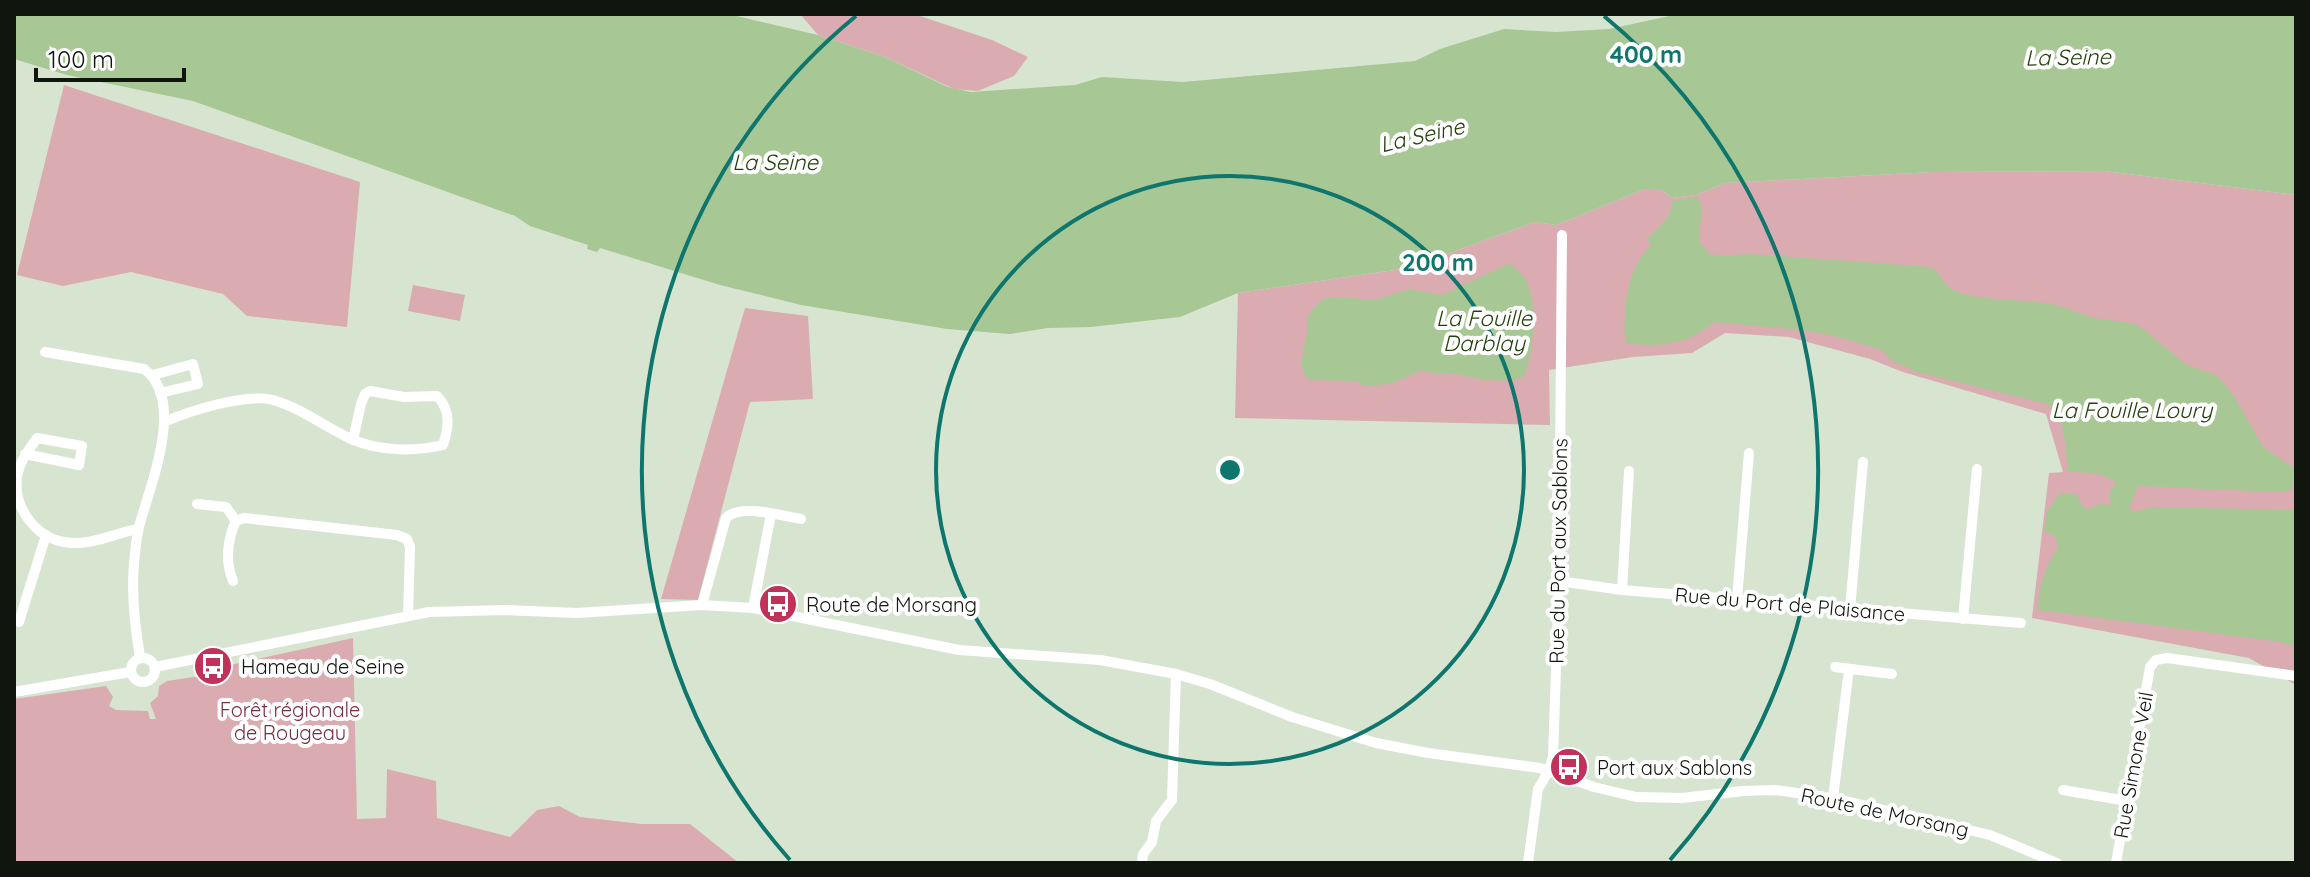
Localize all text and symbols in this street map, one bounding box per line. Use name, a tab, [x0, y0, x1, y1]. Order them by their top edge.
scale bar	[36, 32, 184, 82]
text: 400 m	[1610, 39, 1682, 69]
water label: La Seine	[2025, 42, 2113, 72]
text: 100 m	[48, 44, 114, 74]
water label: La Seine	[1377, 111, 1468, 158]
water label: La Seine	[732, 148, 819, 176]
text: 200 m	[1402, 247, 1474, 277]
water label: La Fouille Darblay	[1436, 304, 1534, 357]
water label: La Fouille Loury	[2052, 396, 2214, 424]
street label: Rue du Port aux Sablons	[1544, 438, 1572, 664]
centre of rings	[1216, 456, 1244, 484]
street label: Rue du Port de Plaisance	[1674, 581, 1906, 627]
bus stop icon: Route de Morsang	[757, 583, 799, 625]
place label: Route de Morsang	[806, 592, 977, 617]
bus stop icon: Hameau de Seine	[192, 645, 234, 687]
place label: Hameau de Seine	[241, 654, 404, 679]
street label: Rue Simone Veil	[2108, 690, 2158, 840]
park label: Forêt régionale de Rougeau	[220, 697, 360, 745]
bus stop icon: Port aux Sablons	[1548, 746, 1590, 788]
place label: Port aux Sablons	[1597, 755, 1752, 780]
street label: Route de Morsang	[1799, 782, 1971, 842]

